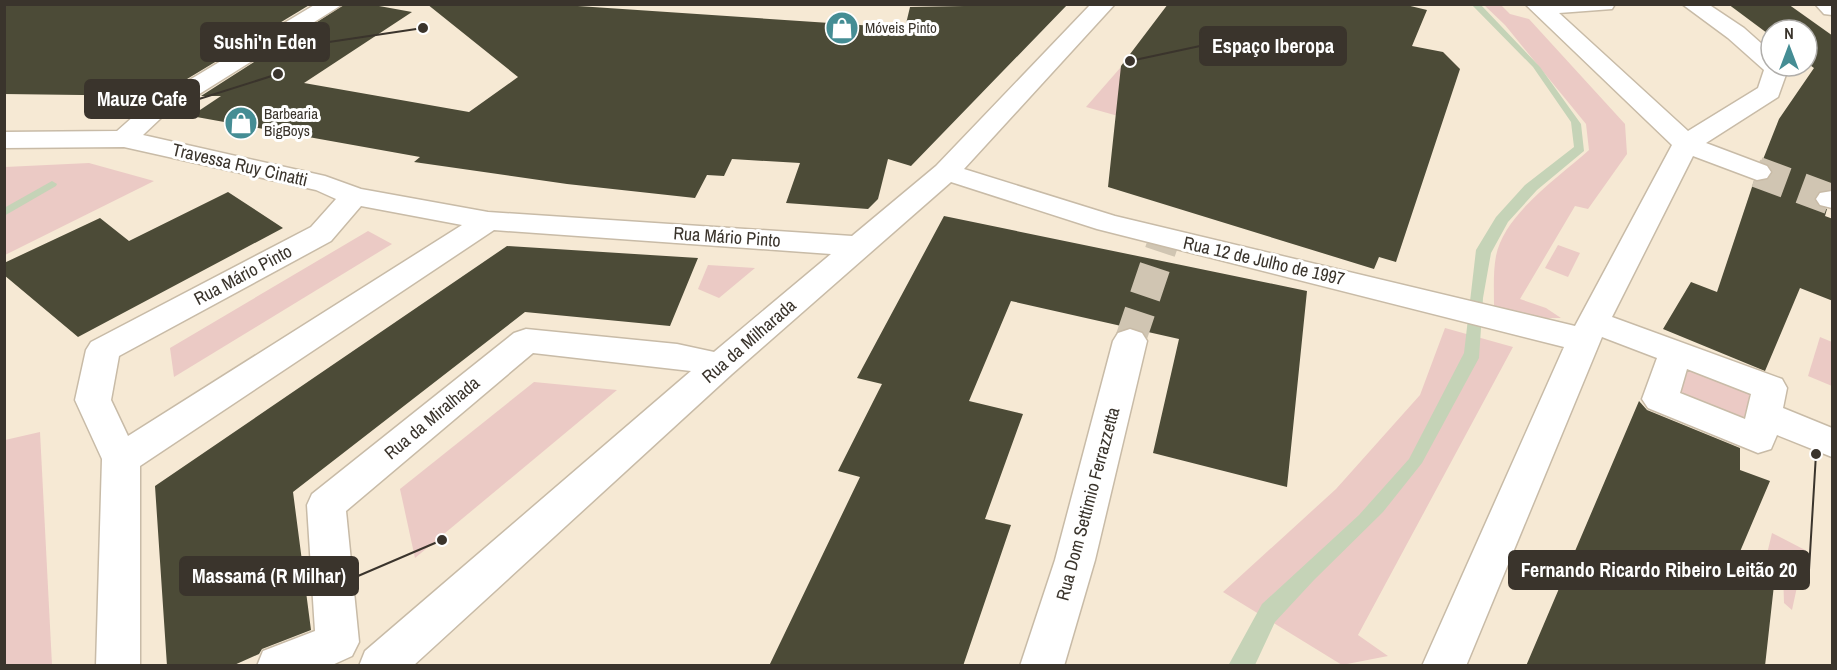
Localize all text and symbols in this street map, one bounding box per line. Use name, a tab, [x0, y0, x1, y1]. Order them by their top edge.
shop icon: Móveis Pinto	[824, 10, 860, 46]
place label: Móveis Pinto	[865, 17, 937, 38]
north arrow	[1759, 18, 1819, 78]
text: N	[1784, 22, 1794, 44]
callout: Sushi'n Eden	[201, 23, 329, 61]
callout: Espaço Iberopa	[1200, 27, 1346, 65]
text: Sushi'n Eden	[213, 28, 317, 55]
text: Espaço Iberopa	[1212, 32, 1334, 59]
callout: Mauze Cafe	[85, 80, 199, 118]
text: Mauze Cafe	[97, 85, 187, 112]
place label: Barbearia BigBoys	[264, 103, 318, 141]
shop icon: Barbearia BigBoys	[223, 105, 259, 141]
street label: Travessa Ruy Cinatti	[170, 137, 310, 192]
street label: Rua Mário Pinto	[673, 220, 782, 253]
street label: Rua 12 de Julho de 1997	[1181, 230, 1347, 291]
street label: Rua Mário Pinto	[189, 238, 296, 311]
street label: Rua da Milharada	[696, 293, 801, 389]
street label: Rua da Miralhada	[379, 370, 485, 465]
street label: Rua Dom Settimio Ferrazzetta	[1050, 404, 1125, 603]
callout: Fernando Ricardo Ribeiro Leitão 20	[1509, 551, 1809, 589]
text: Fernando Ricardo Ribeiro Leitão 20	[1521, 556, 1797, 583]
callout: Massamá (R Milhar)	[180, 557, 358, 595]
text: Massamá (R Milhar)	[192, 562, 346, 589]

